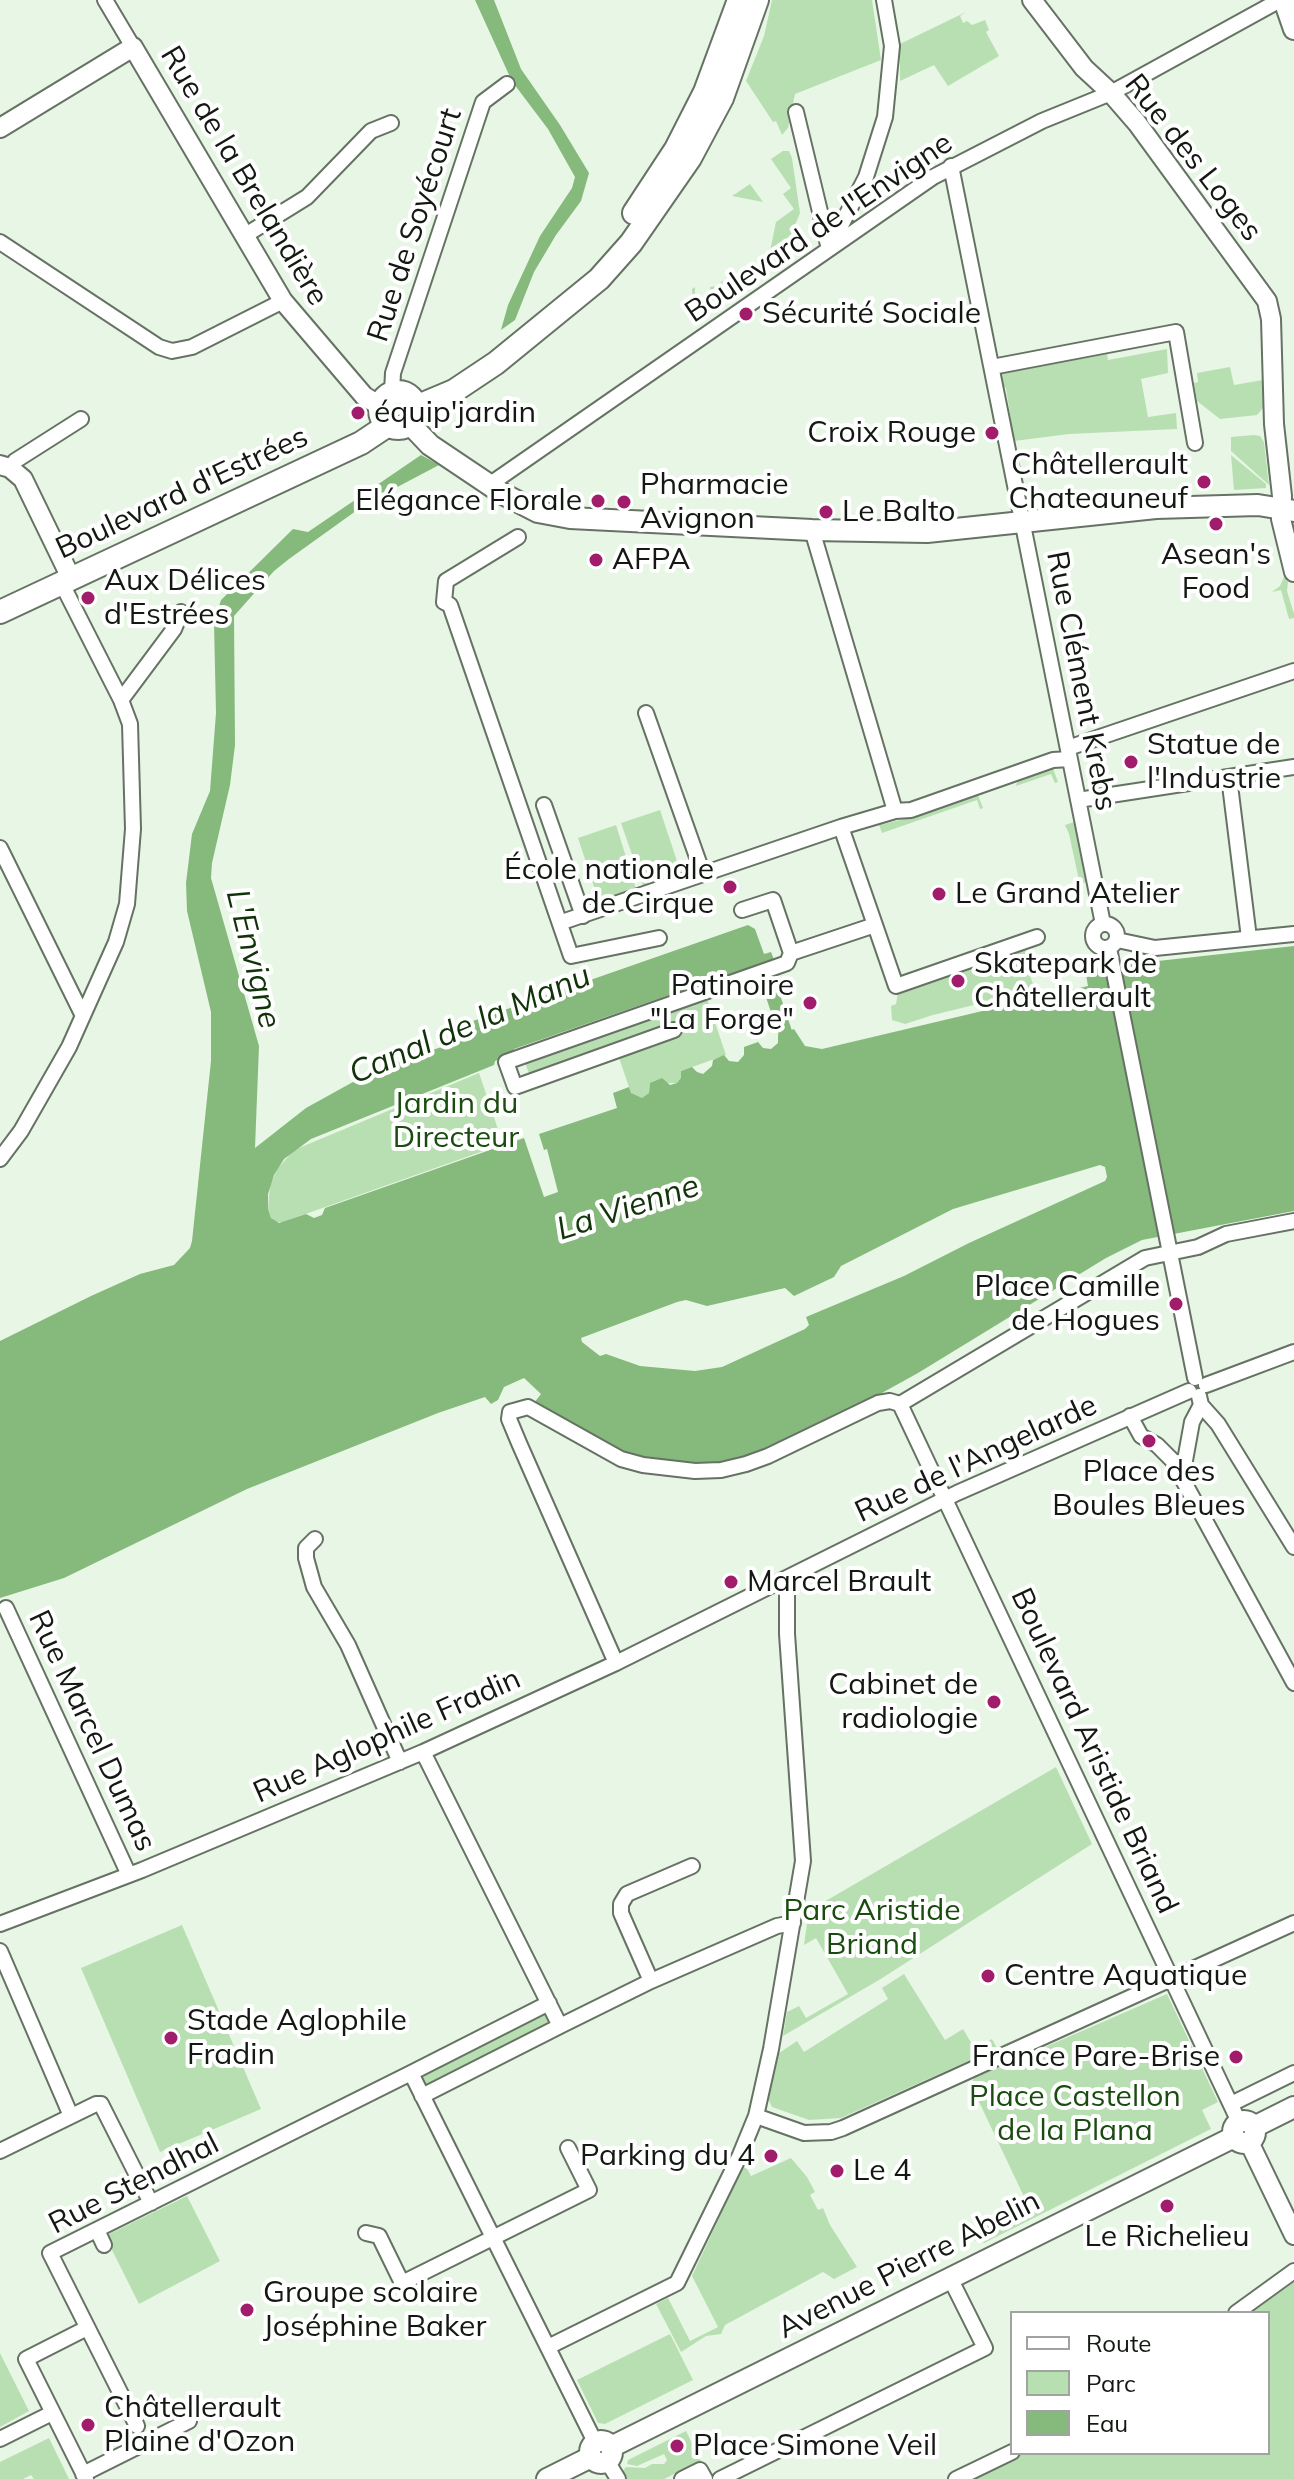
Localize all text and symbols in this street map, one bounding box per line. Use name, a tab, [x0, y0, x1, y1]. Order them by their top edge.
street label: Rue de la Brelandière	[152, 40, 336, 312]
street label: Rue des Loges	[1117, 67, 1269, 249]
street label: Rue de Soyécourt	[360, 104, 470, 346]
street label: Boulevard de l'Envigne	[679, 125, 959, 331]
place label: Sécurité Sociale	[762, 296, 981, 332]
marker: Sécurité Sociale	[737, 305, 755, 323]
place label: équip'jardin	[374, 395, 536, 431]
marker: équip'jardin	[349, 404, 367, 422]
place label: Croix Rouge	[807, 415, 976, 451]
street label: Boulevard d'Estrées	[50, 419, 314, 567]
marker: Croix Rouge	[983, 424, 1001, 442]
place label: Châtellerault Chateauneuf	[1009, 447, 1188, 518]
place label: Pharmacie Avignon	[640, 467, 789, 538]
marker: Châtellerault Chateauneuf	[1195, 473, 1213, 491]
place label: Elégance Florale	[355, 483, 582, 519]
marker: Elégance Florale	[589, 492, 607, 510]
marker: Pharmacie Avignon	[615, 493, 633, 511]
place label: Le Balto	[842, 494, 955, 530]
marker: Le Balto	[817, 503, 835, 521]
marker: Asean's Food	[1207, 515, 1225, 533]
place label: Asean's Food	[1161, 537, 1271, 608]
place label: AFPA	[612, 542, 690, 578]
street label: Rue Clément Krebs	[1038, 548, 1124, 814]
marker: AFPA	[587, 551, 605, 569]
place label: Aux Délices d'Estrées	[104, 563, 266, 634]
marker: Aux Délices d'Estrées	[79, 589, 97, 607]
place label: Statue de l'Industrie	[1147, 727, 1281, 798]
marker: Statue de l'Industrie	[1122, 753, 1140, 771]
place label: École nationale de Cirque	[504, 852, 714, 922]
place label: Le Grand Atelier	[955, 876, 1179, 912]
marker: École nationale de Cirque	[721, 878, 739, 896]
water label: L'Envigne	[217, 885, 289, 1033]
marker: Le Grand Atelier	[930, 885, 948, 903]
place label: Skatepark de Châtellerault	[974, 946, 1157, 1016]
water label: Canal de la Manu	[344, 957, 596, 1093]
place label: Patinoire "La Forge"	[650, 968, 794, 1038]
marker: Skatepark de Châtellerault	[949, 972, 967, 990]
marker: Patinoire "La Forge"	[801, 994, 819, 1012]
park label: Jardin du Directeur	[393, 1086, 519, 1156]
water label: La Vienne	[552, 1167, 704, 1249]
place label: Place Camille de Hogues	[975, 1269, 1160, 1340]
marker: Place Camille de Hogues	[1167, 1295, 1185, 1313]
street label: Rue de l'Angelarde	[850, 1387, 1102, 1531]
marker: Place des Boules Bleues	[1140, 1432, 1158, 1450]
place label: Place des Boules Bleues	[1052, 1454, 1246, 1524]
place label: Marcel Brault	[747, 1564, 931, 1600]
marker: Marcel Brault	[722, 1573, 740, 1591]
street label: Boulevard Aristide Briand	[1003, 1583, 1185, 1919]
street label: Rue Marcel Dumas	[20, 1605, 164, 1857]
street label: Rue Aglophile Fradin	[248, 1661, 526, 1811]
place label: Cabinet de radiologie	[828, 1667, 978, 1738]
marker: Cabinet de radiologie	[985, 1693, 1003, 1711]
park label: Parc Aristide Briand	[784, 1893, 960, 1964]
place label: Centre Aquatique	[1004, 1958, 1247, 1994]
marker: Centre Aquatique	[979, 1967, 997, 1985]
place label: Stade Aglophile Fradin	[187, 2003, 407, 2074]
marker: Stade Aglophile Fradin	[162, 2029, 180, 2047]
place label: France Pare-Brise	[972, 2039, 1220, 2075]
marker: France Pare-Brise	[1227, 2048, 1245, 2066]
park label: Place Castellon de la Plana	[969, 2079, 1181, 2150]
street label: Rue Stendhal	[43, 2126, 225, 2242]
place label: Parking du 4	[580, 2138, 755, 2174]
marker: Parking du 4	[762, 2147, 780, 2165]
place label: Le 4	[853, 2153, 911, 2189]
marker: Le 4	[828, 2162, 846, 2180]
street label: Avenue Pierre Abelin	[772, 2183, 1046, 2347]
marker: Le Richelieu	[1158, 2197, 1176, 2215]
place label: Le Richelieu	[1085, 2219, 1249, 2255]
place label: Groupe scolaire Joséphine Baker	[263, 2275, 486, 2346]
marker: Groupe scolaire Joséphine Baker	[238, 2301, 256, 2319]
legend	[1010, 2311, 1270, 2455]
text: Route	[1086, 2328, 1151, 2358]
text: Parc	[1086, 2368, 1136, 2398]
place label: Châtellerault Plaine d'Ozon	[104, 2390, 295, 2460]
text: Eau	[1086, 2408, 1128, 2438]
marker: Châtellerault Plaine d'Ozon	[79, 2416, 97, 2434]
place label: Place Simone Veil	[693, 2428, 937, 2464]
marker: Place Simone Veil	[668, 2437, 686, 2455]

